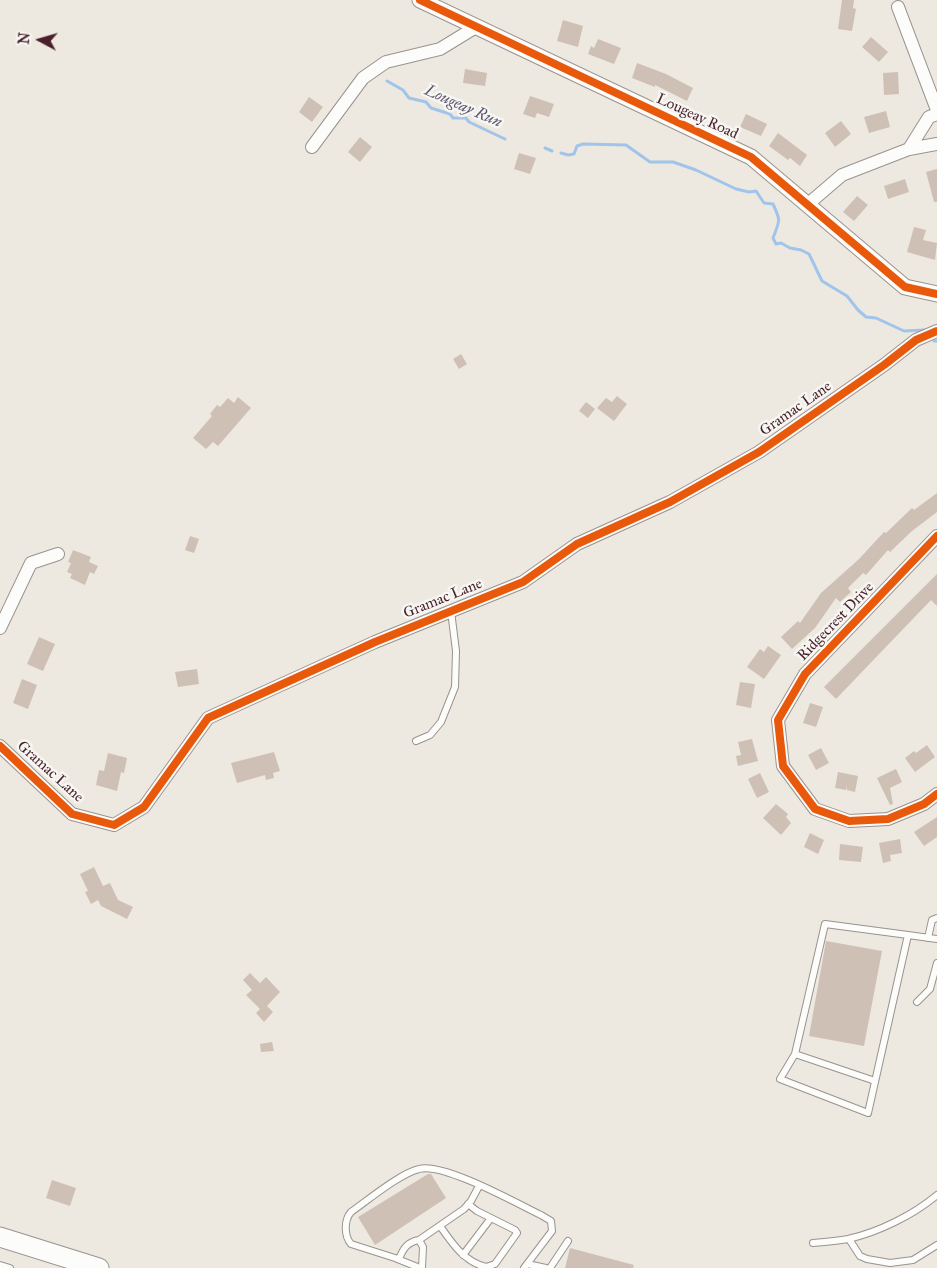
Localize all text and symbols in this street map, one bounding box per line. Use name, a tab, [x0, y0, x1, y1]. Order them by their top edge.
north arrow	[15, 15, 65, 65]
text: N	[16, 32, 34, 45]
water label: Lougeay Run	[421, 81, 505, 133]
street label: Lougeay Road	[653, 90, 741, 144]
street label: Gramac Lane	[757, 378, 835, 440]
street label: Gramac Lane	[401, 575, 485, 623]
street label: Ridgecrest Drive	[794, 579, 878, 665]
street label: Gramac Lane	[13, 737, 87, 807]

